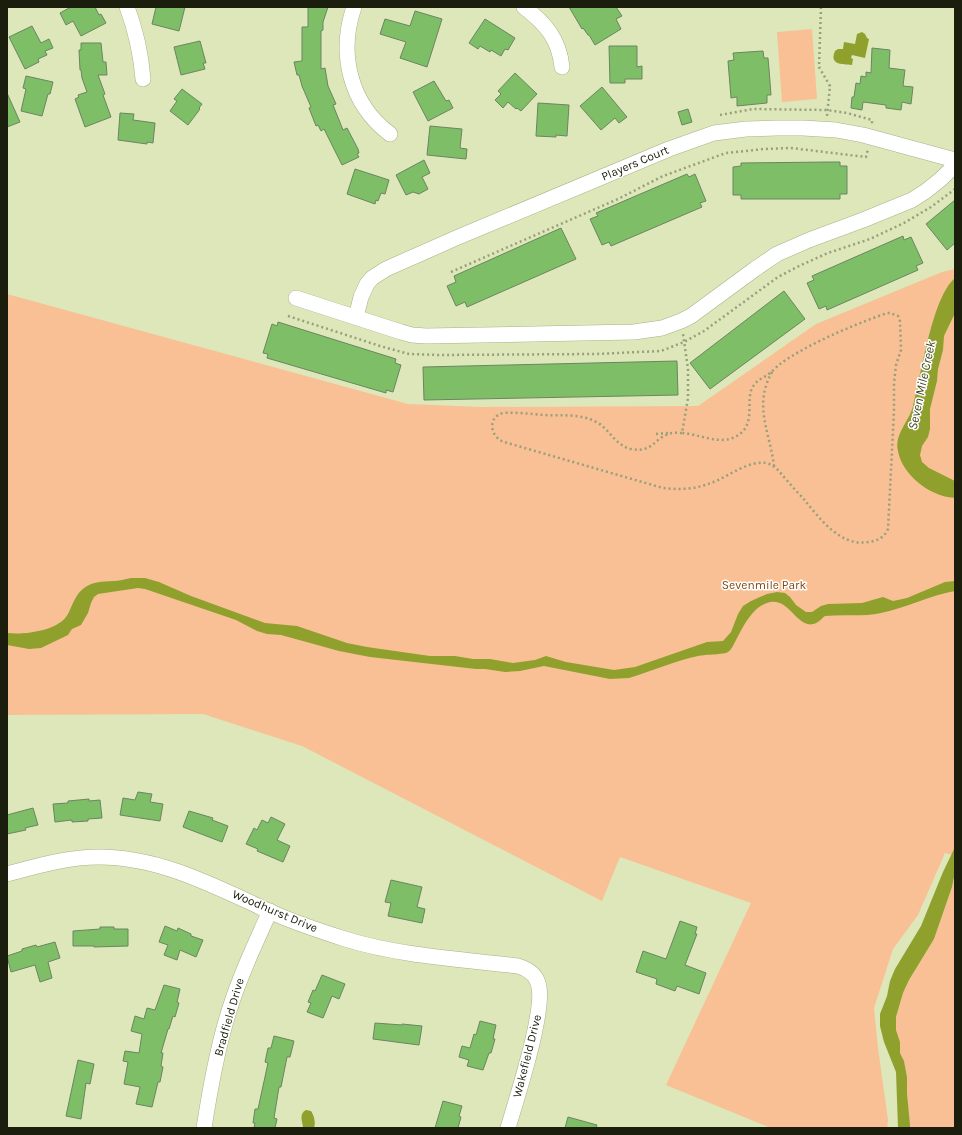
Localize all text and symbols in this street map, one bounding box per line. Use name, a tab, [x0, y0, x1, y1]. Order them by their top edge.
street label: Players Court	[599, 142, 671, 183]
water label: Seven Mile Creek	[905, 339, 938, 431]
park label: Sevenmile Park	[722, 578, 806, 592]
street label: Woodhurst Drive	[230, 887, 320, 935]
street label: Bradfield Drive	[211, 976, 247, 1058]
street label: Wakefield Drive	[510, 1013, 544, 1099]

